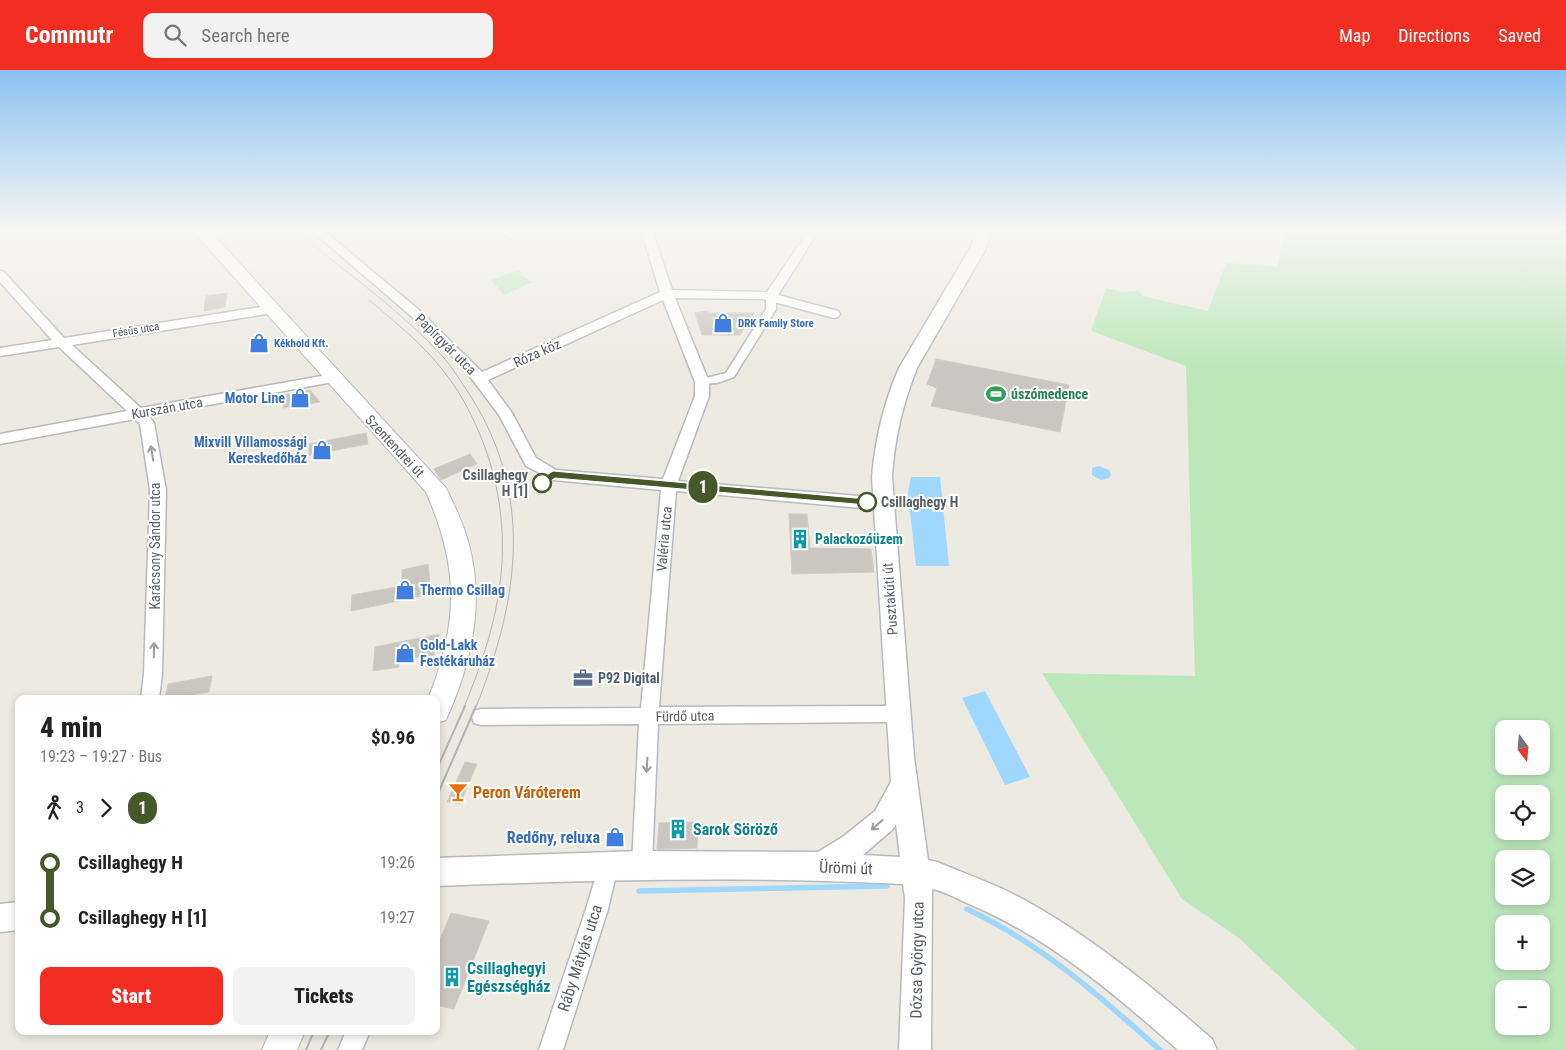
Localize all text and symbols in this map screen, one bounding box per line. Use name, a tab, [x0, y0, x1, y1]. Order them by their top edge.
search box	[143, 13, 493, 58]
text: Commutr	[25, 21, 113, 49]
icon: search	[161, 21, 189, 49]
text: Search here	[201, 24, 290, 47]
text: Map	[1339, 25, 1370, 46]
text: Directions	[1398, 25, 1470, 46]
text: Saved	[1498, 25, 1541, 46]
street label: Papírgyár utca	[412, 310, 480, 378]
shop icon: DRK Family Store	[712, 312, 734, 334]
place label: DRK Family Store	[738, 317, 814, 330]
street label: Fésűs utca	[112, 320, 160, 340]
shop icon: Kékhold Kft.	[248, 332, 270, 354]
street label: Róza köz	[511, 336, 563, 370]
place label: Kékhold Kft.	[274, 337, 328, 350]
sports icon: úszómedence	[985, 383, 1007, 405]
place label: úszómedence	[1011, 386, 1088, 402]
shop icon: Motor Line	[289, 387, 311, 409]
place label: Motor Line	[225, 390, 285, 406]
street label: Kurszán utca	[130, 394, 204, 422]
street label: Szentendrei út	[362, 412, 428, 480]
place label: Mixvill Villamossági Kereskedőház	[194, 434, 307, 466]
shop icon: Mixvill Villamossági Kereskedőház	[311, 439, 333, 461]
one-way arrow	[146, 446, 156, 462]
place label: Csillaghegy H [1]	[463, 467, 529, 499]
line badge: 1	[687, 471, 719, 503]
marker: Csillaghegy H [1]	[532, 473, 552, 493]
text: 1	[698, 476, 708, 497]
street label: Karácsony Sándor utca	[147, 482, 163, 610]
marker: Csillaghegy H	[857, 492, 877, 512]
place label: Csillaghegy H	[881, 494, 958, 510]
street label: Valéria utca	[653, 506, 675, 572]
building icon: Palackozóüzem	[789, 528, 811, 550]
place label: Palackozóüzem	[815, 531, 903, 547]
street label: Pusztakúti út	[879, 562, 901, 636]
shop icon: Thermo Csillag	[394, 579, 416, 601]
place label: Thermo Csillag	[420, 582, 505, 598]
place label: Gold-Lakk Festékáruház	[420, 637, 495, 669]
shop icon: Gold-Lakk Festékáruház	[394, 642, 416, 664]
one-way arrow	[149, 643, 158, 659]
office icon: P92 Digital	[572, 667, 594, 689]
place label: P92 Digital	[598, 670, 660, 686]
street label: Fürdő utca	[655, 707, 715, 725]
text: 4 min	[40, 711, 102, 744]
north arrow	[1495, 720, 1550, 775]
map controls	[1495, 720, 1550, 1035]
text: $0.96	[371, 726, 415, 749]
text: 19:23 – 19:27 · Bus	[40, 747, 162, 766]
one-way arrow	[642, 757, 652, 773]
bar icon: Peron Váróterem	[447, 781, 469, 803]
place label: Peron Váróterem	[473, 783, 581, 802]
button: locate	[1495, 785, 1550, 840]
icon: walk	[40, 794, 68, 822]
icon: forward	[92, 794, 120, 822]
text: 1	[138, 797, 147, 818]
text: 3	[76, 798, 84, 817]
building icon: Sarok Söröző	[667, 818, 689, 840]
one-way arrow	[871, 819, 884, 831]
place label: Sarok Söröző	[693, 820, 778, 839]
shop icon: Redőny, reluxa	[604, 826, 626, 848]
place label: Redőny, reluxa	[507, 828, 600, 847]
button: layers	[1495, 850, 1550, 905]
text: Csillaghegy H	[78, 851, 183, 874]
text: 19:26	[380, 853, 415, 872]
street label: Ürömi út	[819, 858, 873, 878]
street label: Dózsa György utca	[906, 901, 928, 1019]
street label: Ráby Mátyás utca	[554, 902, 606, 1014]
text: Csillaghegy H [1]	[78, 906, 207, 929]
text: 19:27	[380, 908, 415, 927]
button: +	[1495, 915, 1550, 970]
place label: Csillaghegyi Egészségház	[467, 959, 551, 996]
building icon: Csillaghegyi Egészségház	[441, 966, 463, 988]
button: Start	[40, 967, 223, 1025]
button: Tickets	[233, 967, 415, 1025]
button: −	[1495, 980, 1550, 1035]

